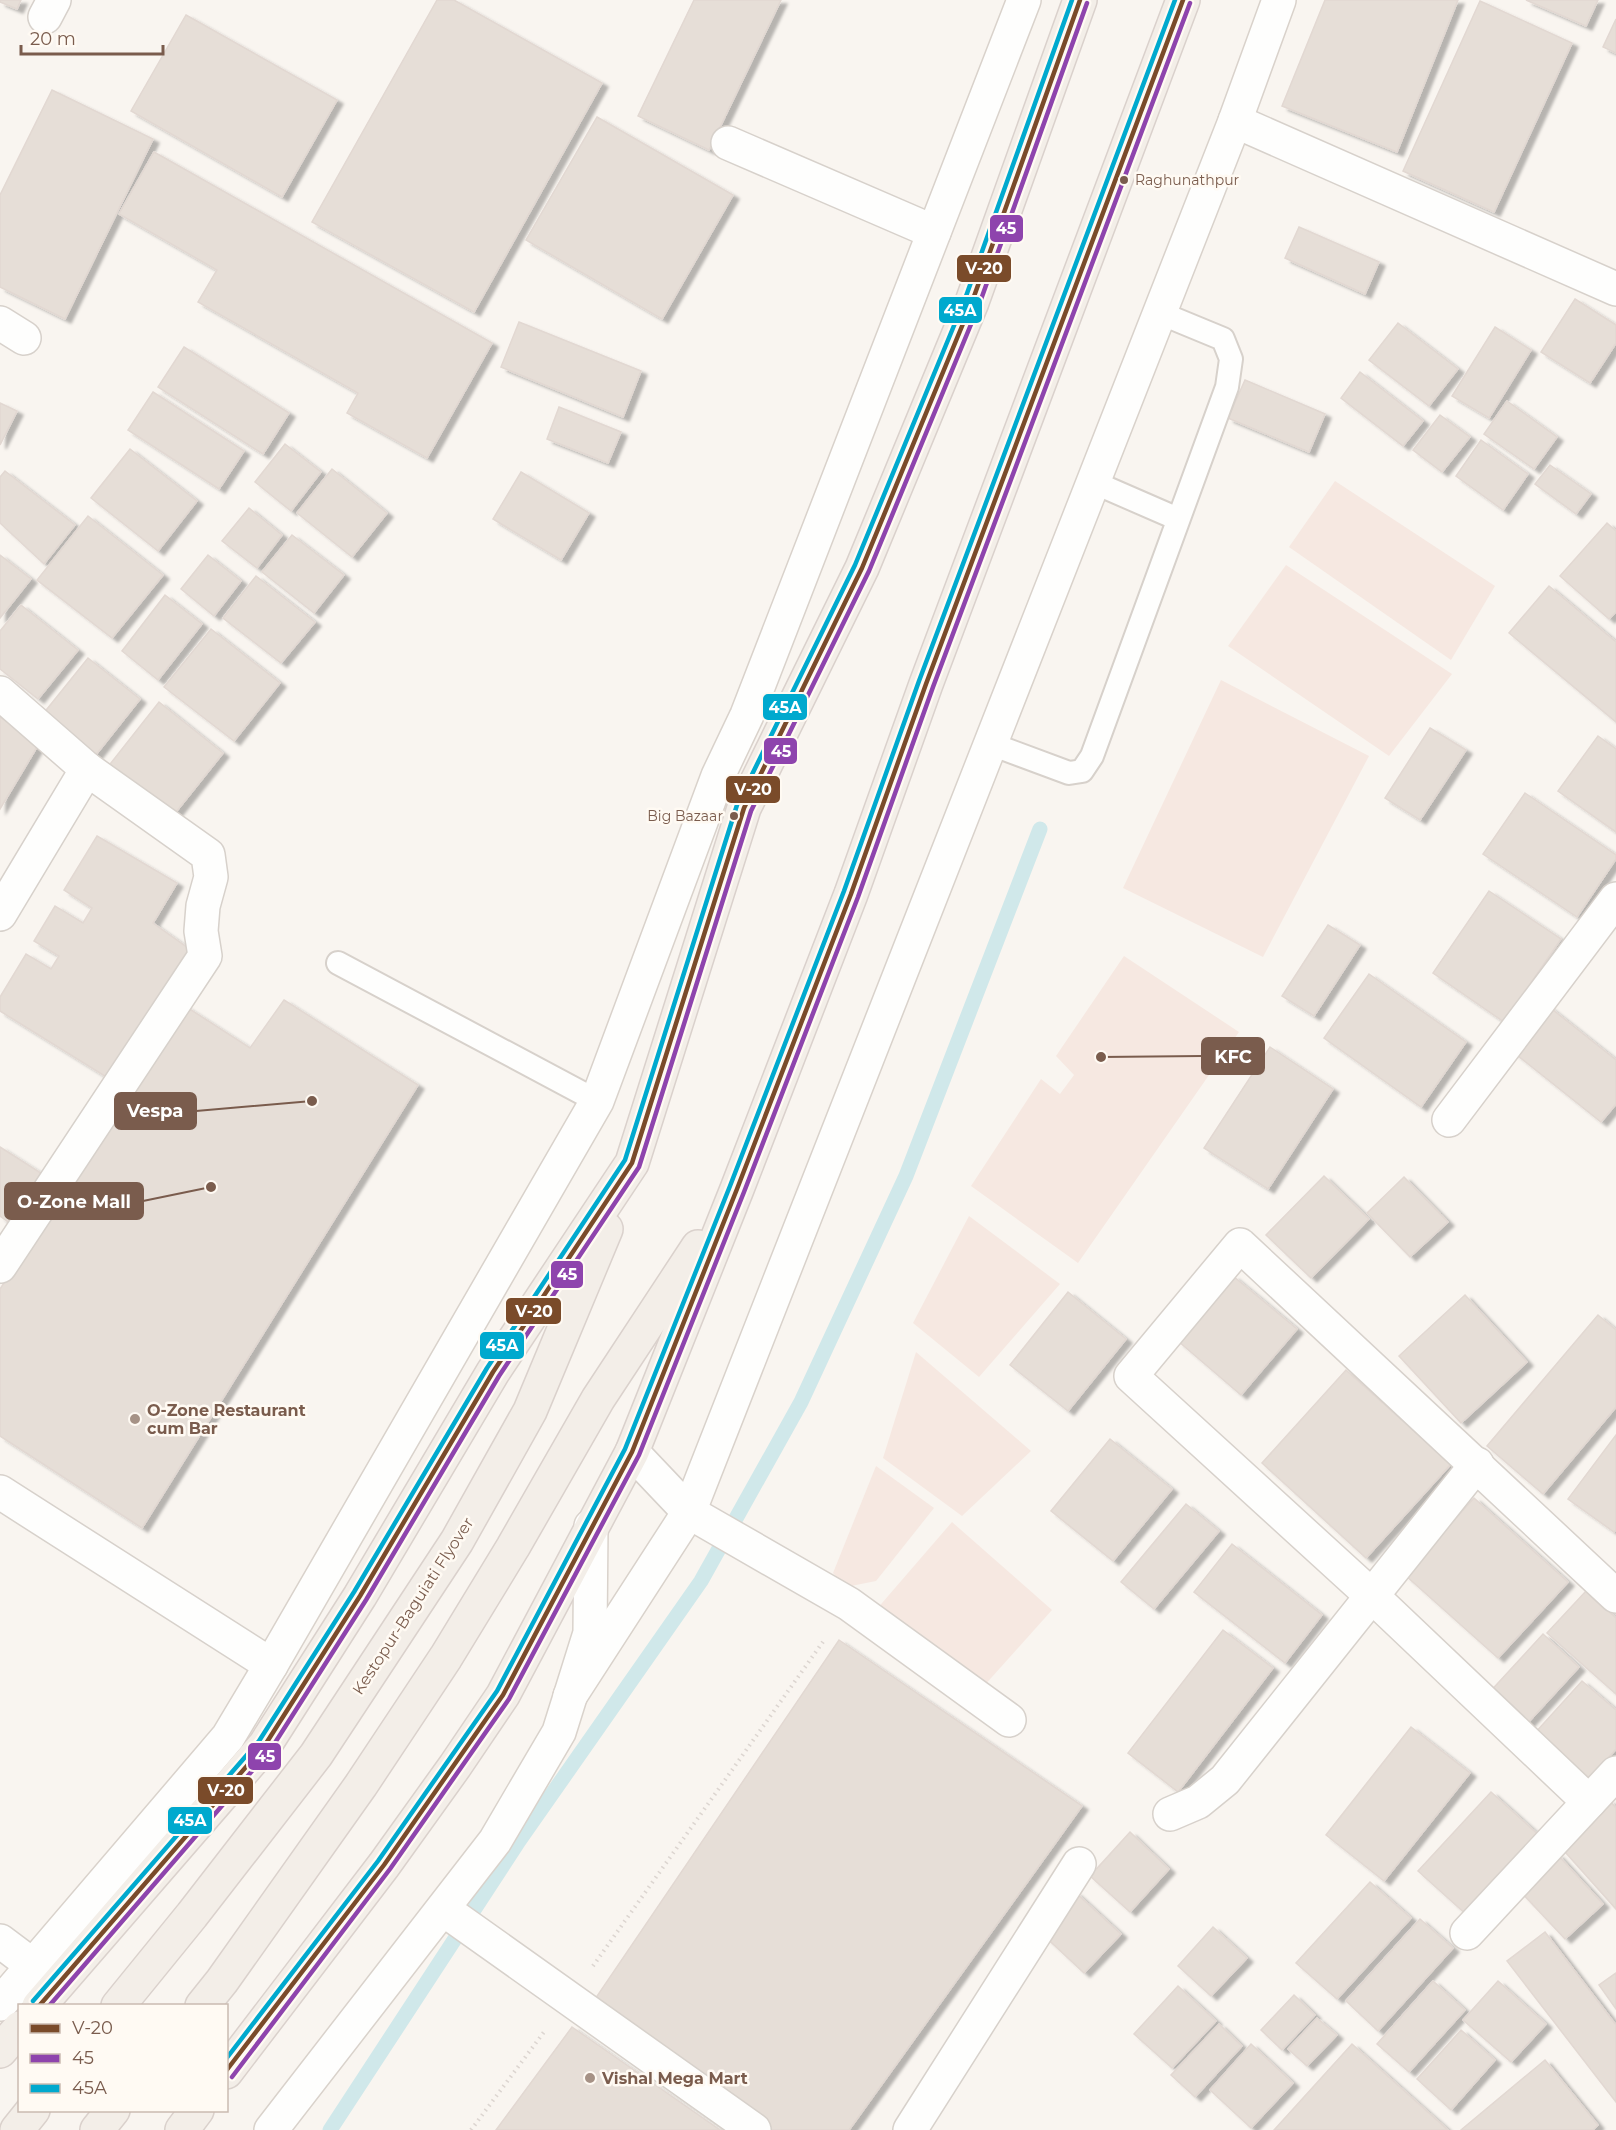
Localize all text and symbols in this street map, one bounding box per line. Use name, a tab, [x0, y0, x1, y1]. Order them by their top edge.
scale bar	[21, 18, 164, 56]
text: 20 m	[30, 28, 76, 50]
place label: Raghunathpur	[1135, 171, 1240, 189]
marker: Raghunathpur	[1118, 174, 1130, 186]
line badge: 45	[989, 214, 1024, 243]
text: 45	[996, 219, 1017, 238]
line badge: V-20	[956, 254, 1012, 283]
text: V-20	[964, 259, 1003, 278]
line badge: 45A	[938, 296, 983, 324]
text: 45A	[944, 301, 977, 320]
line badge: 45A	[762, 693, 808, 721]
text: 45A	[769, 698, 802, 717]
line badge: 45	[763, 737, 798, 765]
text: 45	[771, 742, 792, 761]
line badge: V-20	[725, 775, 781, 804]
text: V-20	[733, 780, 772, 799]
place label: Big Bazaar	[647, 807, 723, 825]
marker: Big Bazaar	[728, 810, 740, 822]
callout: KFC	[1202, 1038, 1264, 1074]
text: KFC	[1214, 1046, 1252, 1068]
callout: Vespa	[115, 1093, 196, 1129]
text: Vespa	[126, 1100, 183, 1122]
callout: O-Zone Mall	[5, 1183, 143, 1219]
text: O-Zone Mall	[17, 1191, 131, 1213]
line badge: 45	[550, 1260, 584, 1289]
text: 45	[557, 1265, 578, 1284]
line badge: V-20	[505, 1297, 562, 1325]
text: V-20	[514, 1302, 553, 1321]
line badge: 45A	[479, 1331, 525, 1360]
text: 45A	[486, 1336, 519, 1355]
place label: O-Zone Restaurant cum Bar	[147, 1401, 306, 1438]
marker: O-Zone Restaurant cum Bar	[128, 1412, 142, 1426]
street label: Kestopur-Baguiati Flyover	[348, 1514, 478, 1698]
line badge: 45	[247, 1742, 282, 1771]
text: 45	[255, 1747, 276, 1766]
line badge: V-20	[197, 1776, 254, 1805]
text: V-20	[206, 1781, 245, 1800]
line badge: 45A	[167, 1806, 213, 1835]
text: 45A	[174, 1811, 207, 1830]
legend	[18, 2004, 228, 2112]
text: V-20	[72, 2017, 113, 2039]
text: 45	[72, 2047, 94, 2069]
place label: Vishal Mega Mart	[601, 2069, 748, 2088]
marker: Vishal Mega Mart	[583, 2071, 597, 2085]
text: 45A	[72, 2077, 107, 2099]

